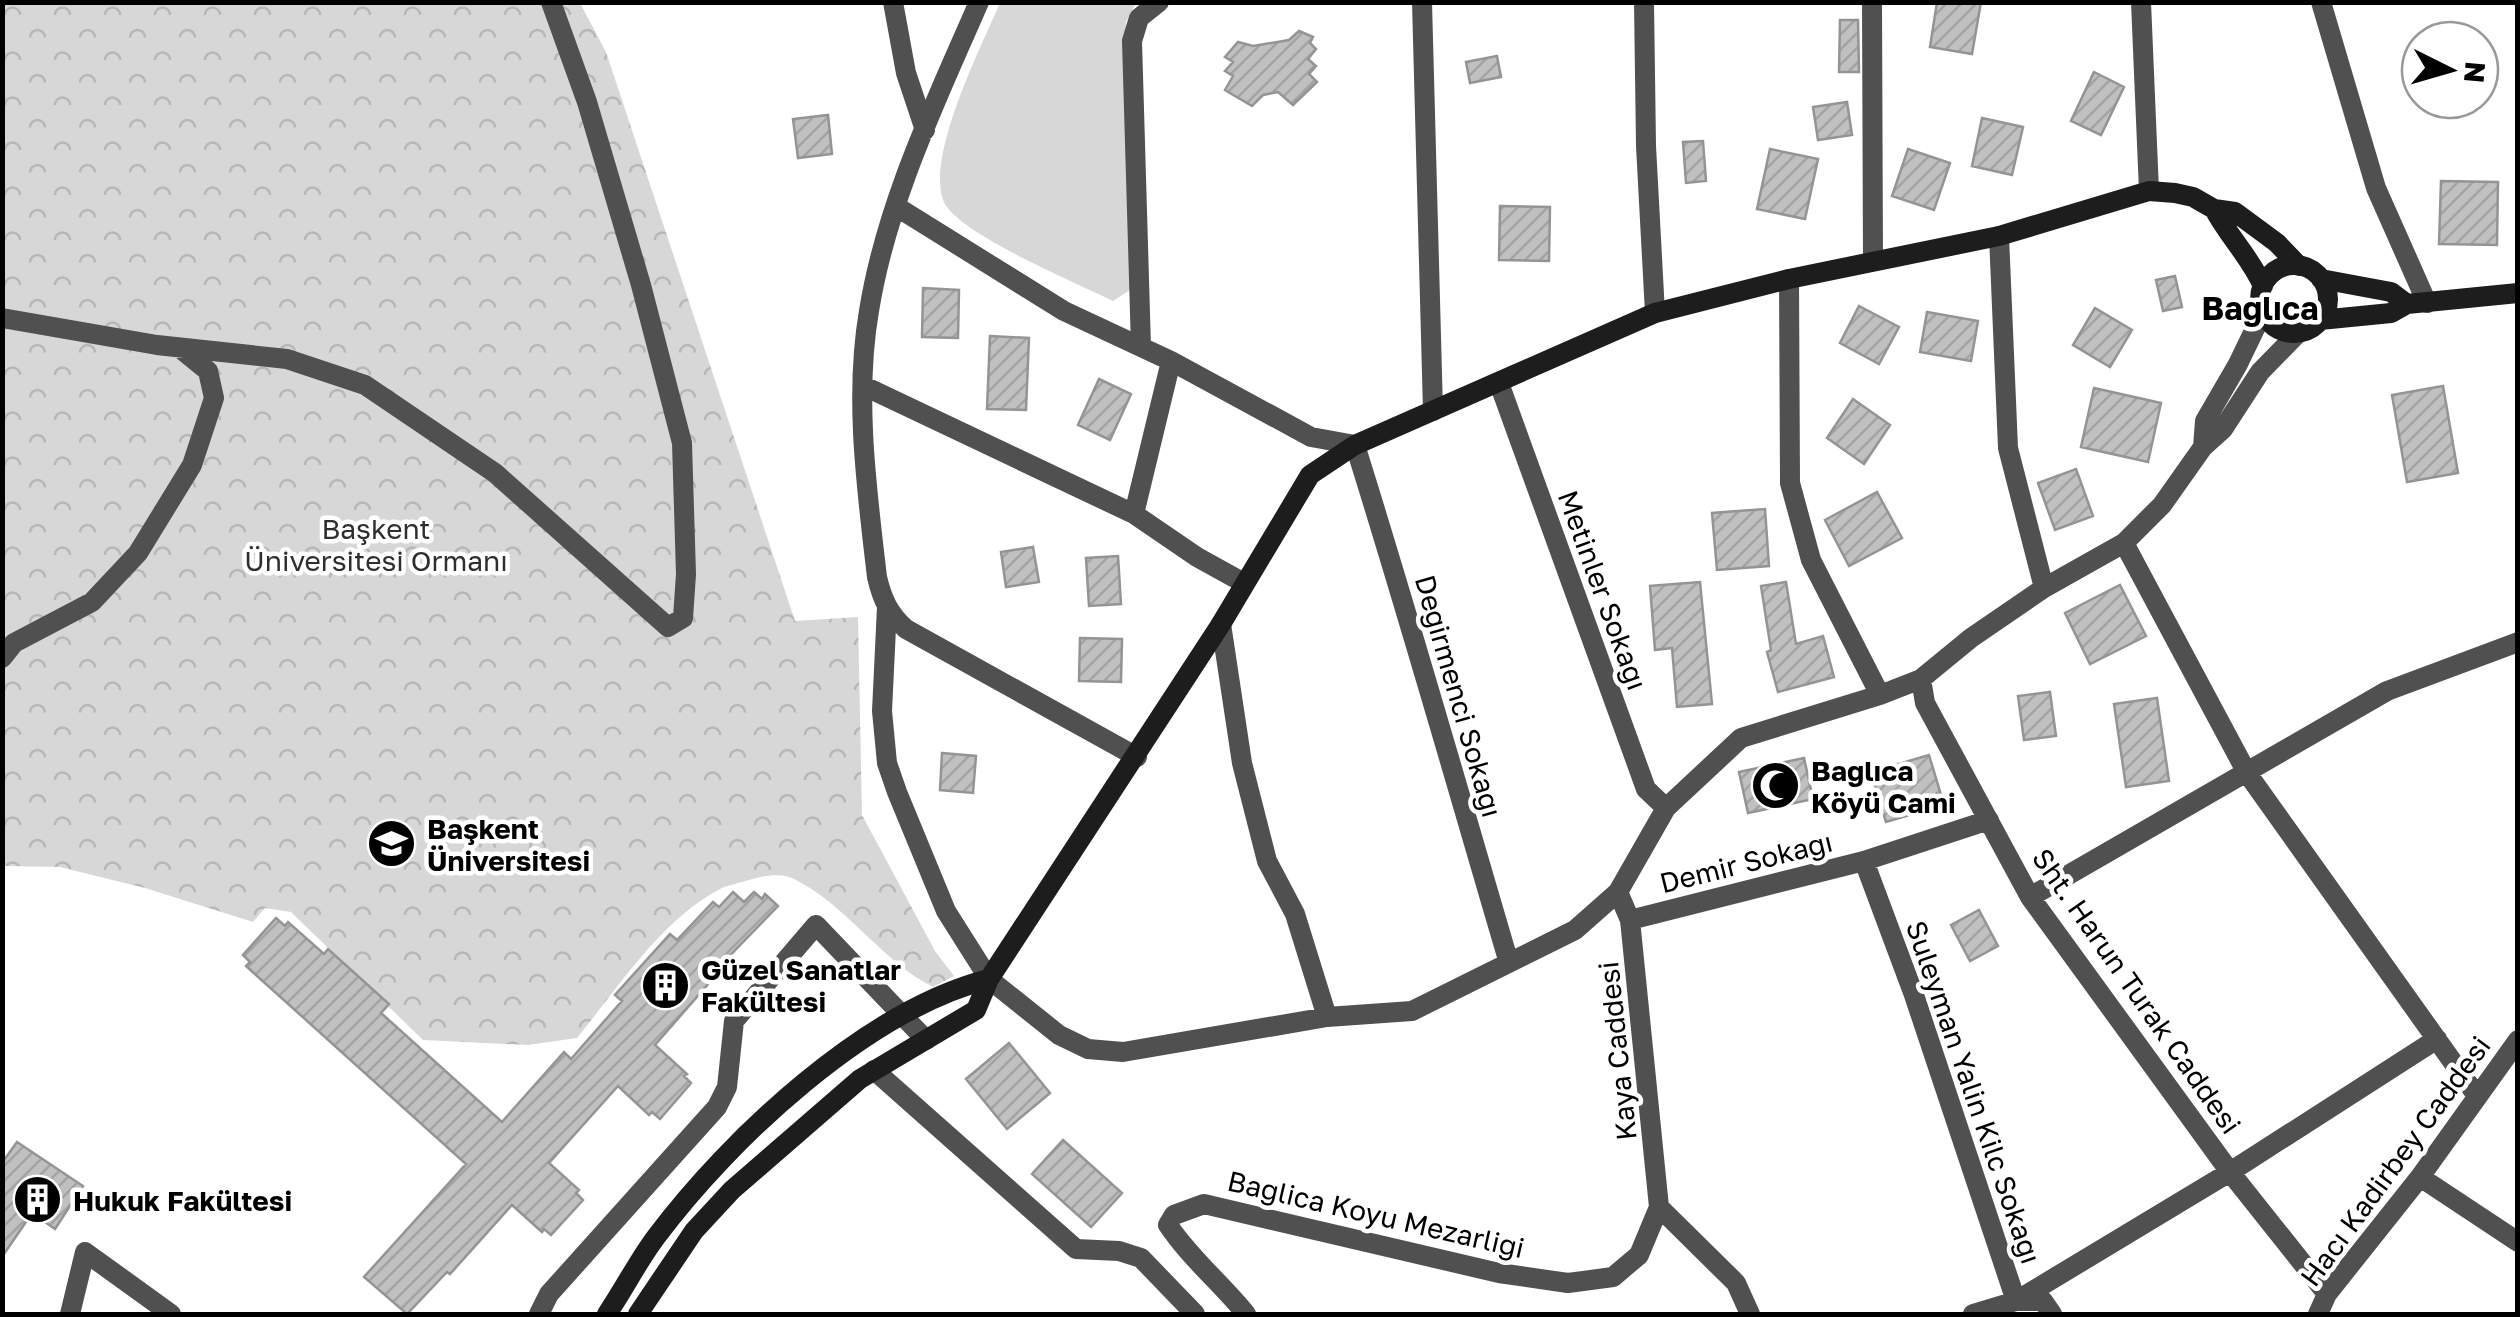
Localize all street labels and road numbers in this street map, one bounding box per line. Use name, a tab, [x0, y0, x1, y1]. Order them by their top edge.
street label: Metinler Sokağı	[1552, 486, 1654, 694]
street label: Degirmenci Sokağı	[1409, 571, 1509, 821]
street label: Demir Sokağı	[1656, 825, 1836, 899]
street label: Sht. Harun Turak Caddesi	[2026, 842, 2248, 1140]
street label: Suleyman Yalin Kilc Sokağı	[1900, 916, 2048, 1268]
street label: Kaya Caddesi	[1591, 960, 1643, 1142]
street label: Hacı Kadirbey Caddesi	[2293, 1030, 2497, 1292]
street label: Baglica Koyu Mezarligi	[1224, 1164, 1528, 1264]

